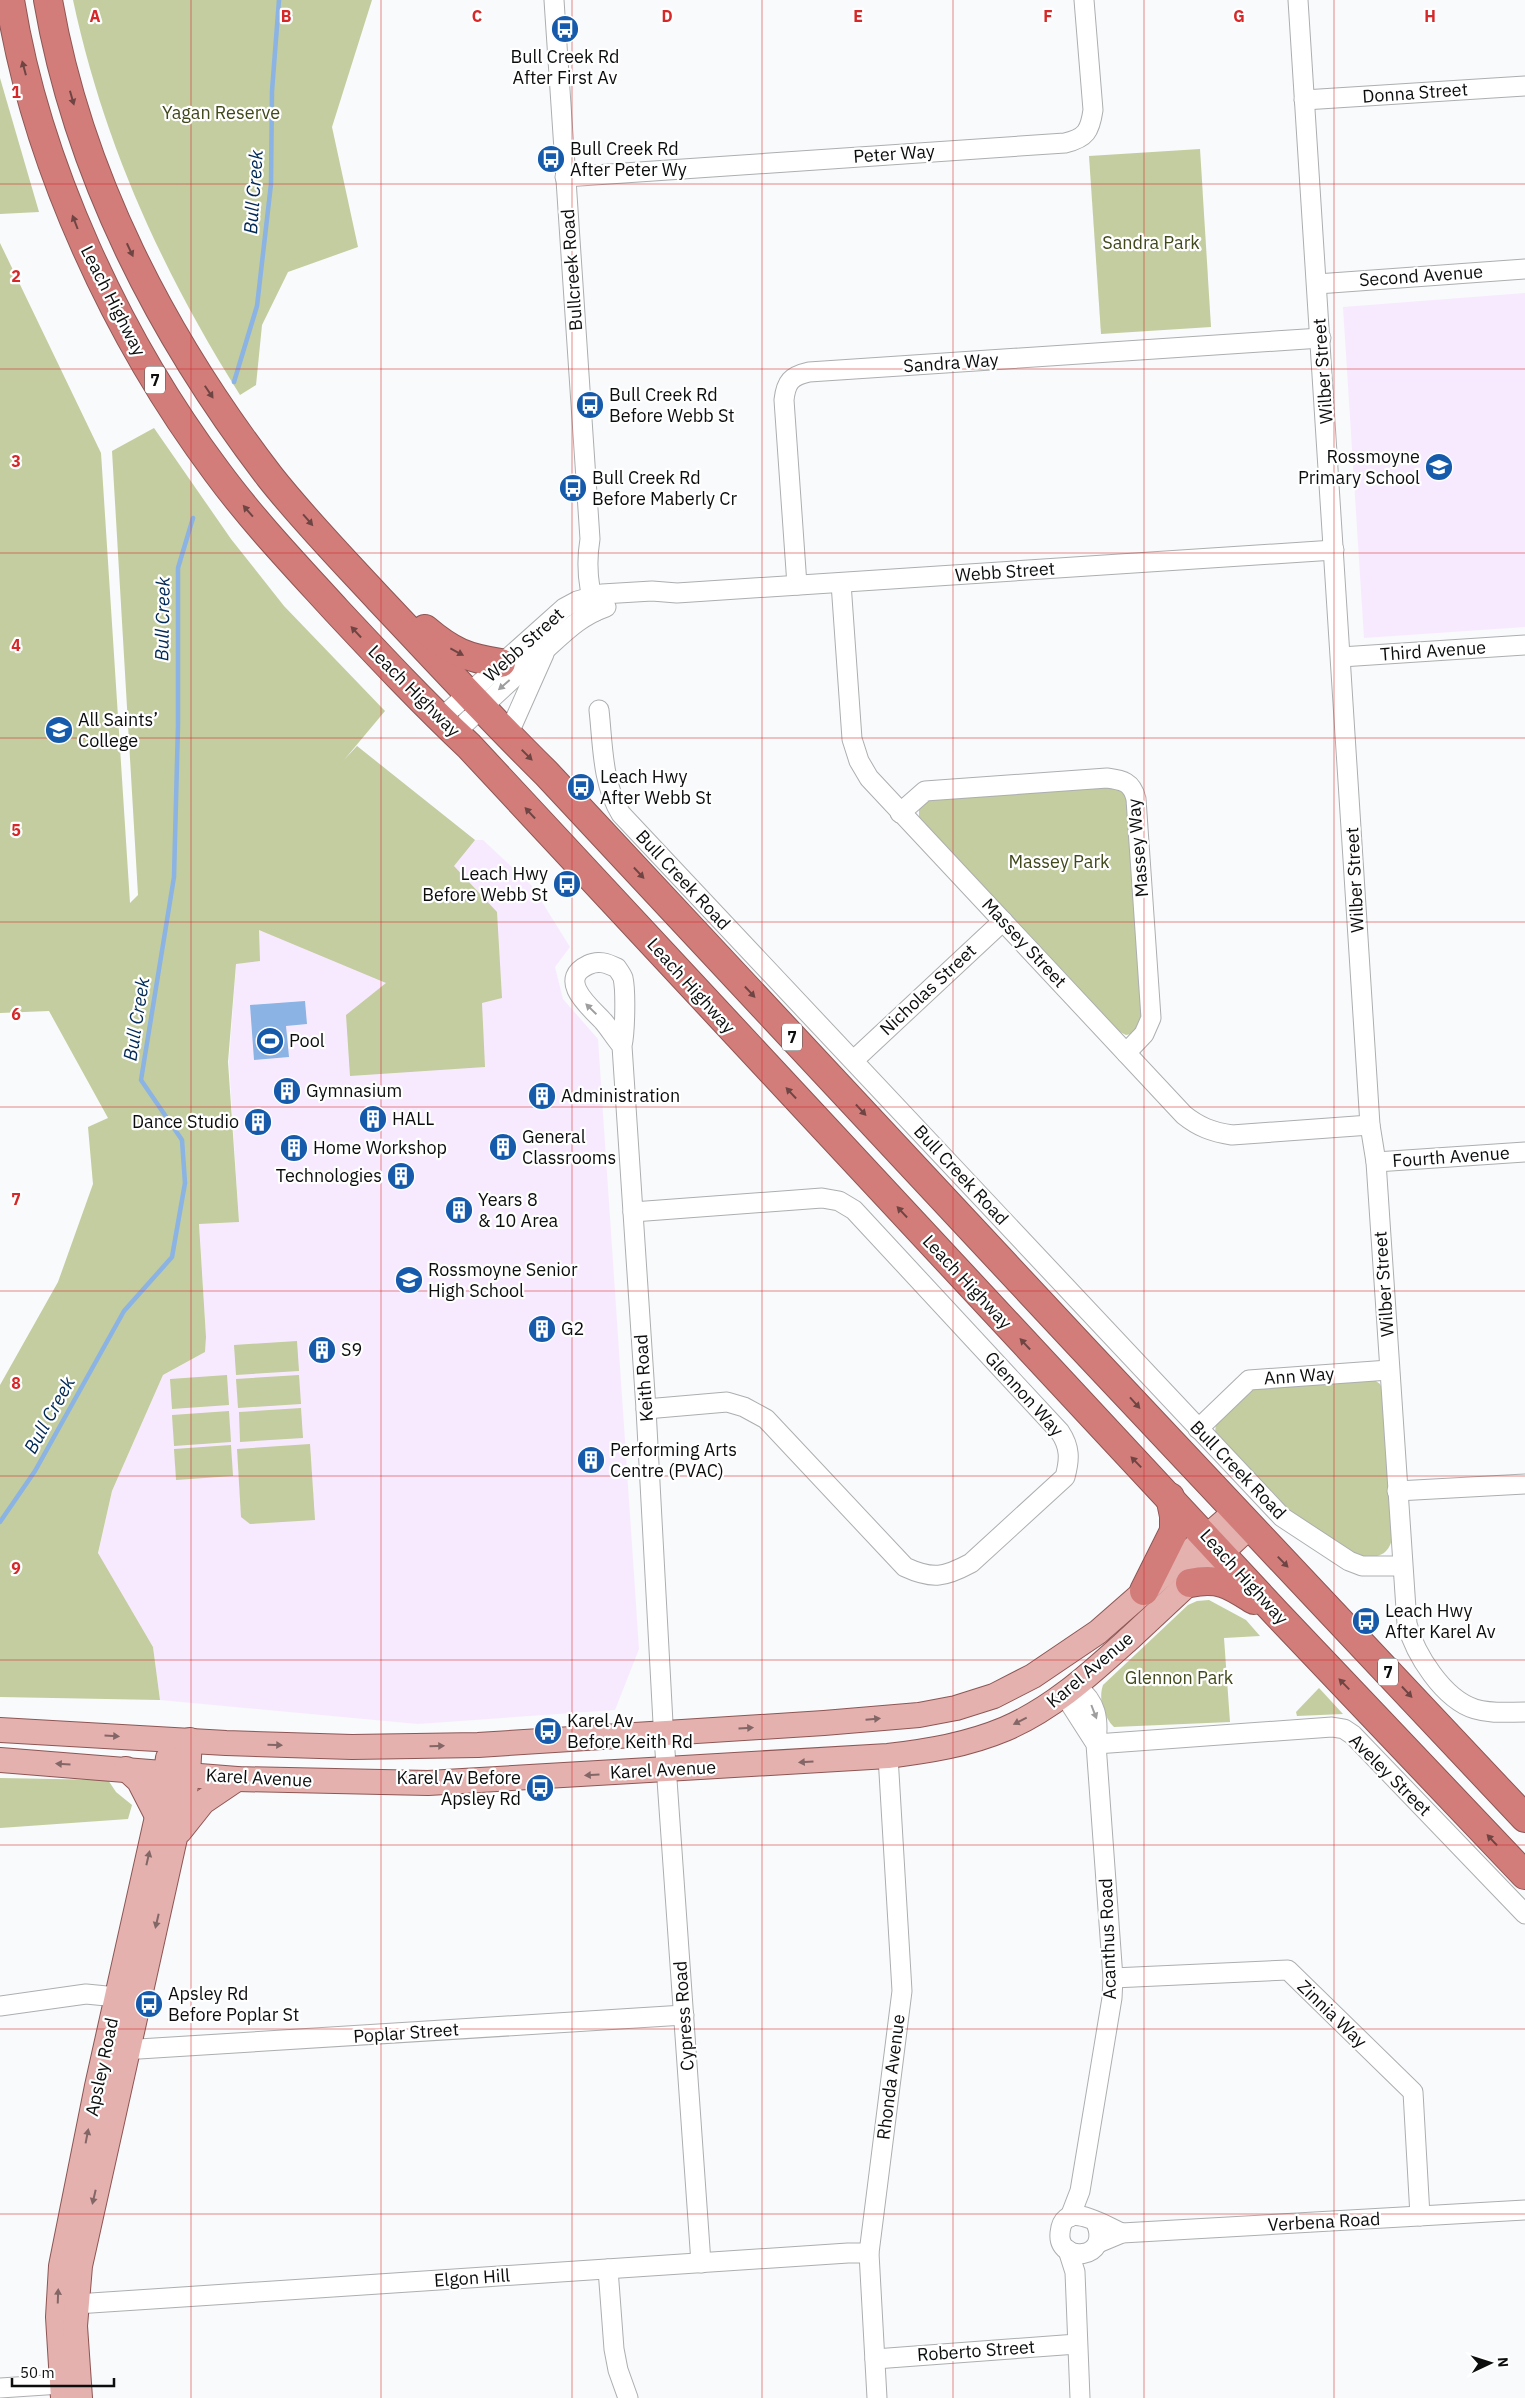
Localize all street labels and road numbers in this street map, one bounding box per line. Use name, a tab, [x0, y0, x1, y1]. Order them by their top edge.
street label: Donna Street	[1361, 77, 1469, 108]
street label: Peter Way	[852, 139, 936, 168]
street label: Bullcreek Road	[556, 208, 587, 332]
street label: Leach Highway	[76, 242, 151, 360]
street label: Second Avenue	[1358, 260, 1484, 291]
street label: Wilber Street	[1307, 317, 1338, 425]
street label: Sandra Way	[903, 348, 999, 377]
road number: 7	[145, 366, 165, 394]
street label: Webb Street	[954, 557, 1056, 586]
street label: Webb Street	[479, 603, 569, 687]
street label: Third Avenue	[1379, 635, 1487, 666]
street label: Leach Highway	[363, 640, 465, 742]
street label: Massey Way	[1122, 798, 1153, 898]
street label: Bull Creek Road	[631, 825, 736, 934]
street label: Wilber Street	[1340, 827, 1369, 934]
street label: Massey Street	[977, 893, 1072, 992]
street label: Leach Highway	[642, 933, 740, 1038]
street label: Nicholas Street	[875, 939, 981, 1040]
road number: 7	[782, 1024, 802, 1050]
street label: Bull Creek Road	[909, 1120, 1014, 1229]
street label: Fourth Avenue	[1392, 1141, 1510, 1172]
street label: Leach Highway	[918, 1230, 1017, 1334]
street label: Wilber Street	[1368, 1230, 1399, 1338]
street label: Keith Road	[629, 1334, 658, 1422]
street label: Glennon Way	[980, 1346, 1069, 1441]
street label: Ann Way	[1263, 1362, 1335, 1389]
street label: Bull Creek Road	[1185, 1415, 1291, 1524]
street label: Leach Highway	[1195, 1524, 1293, 1629]
street label: Karel Avenue	[1042, 1627, 1138, 1713]
road number: 7	[1378, 1658, 1398, 1685]
street label: Aveley Street	[1344, 1729, 1436, 1821]
street label: Karel Avenue	[609, 1755, 717, 1784]
street label: Karel Avenue	[205, 1763, 313, 1792]
street label: Acanthus Road	[1094, 1878, 1121, 2000]
street label: Cypress Road	[668, 1960, 699, 2072]
street label: Zinnia Way	[1293, 1975, 1372, 2053]
street label: Rhonda Avenue	[871, 2013, 910, 2141]
street label: Apsley Road	[80, 2016, 123, 2118]
street label: Poplar Street	[352, 2017, 460, 2048]
street label: Verbena Road	[1267, 2207, 1381, 2236]
street label: Elgon Hill	[433, 2263, 511, 2292]
street label: Roberto Street	[916, 2335, 1036, 2366]

